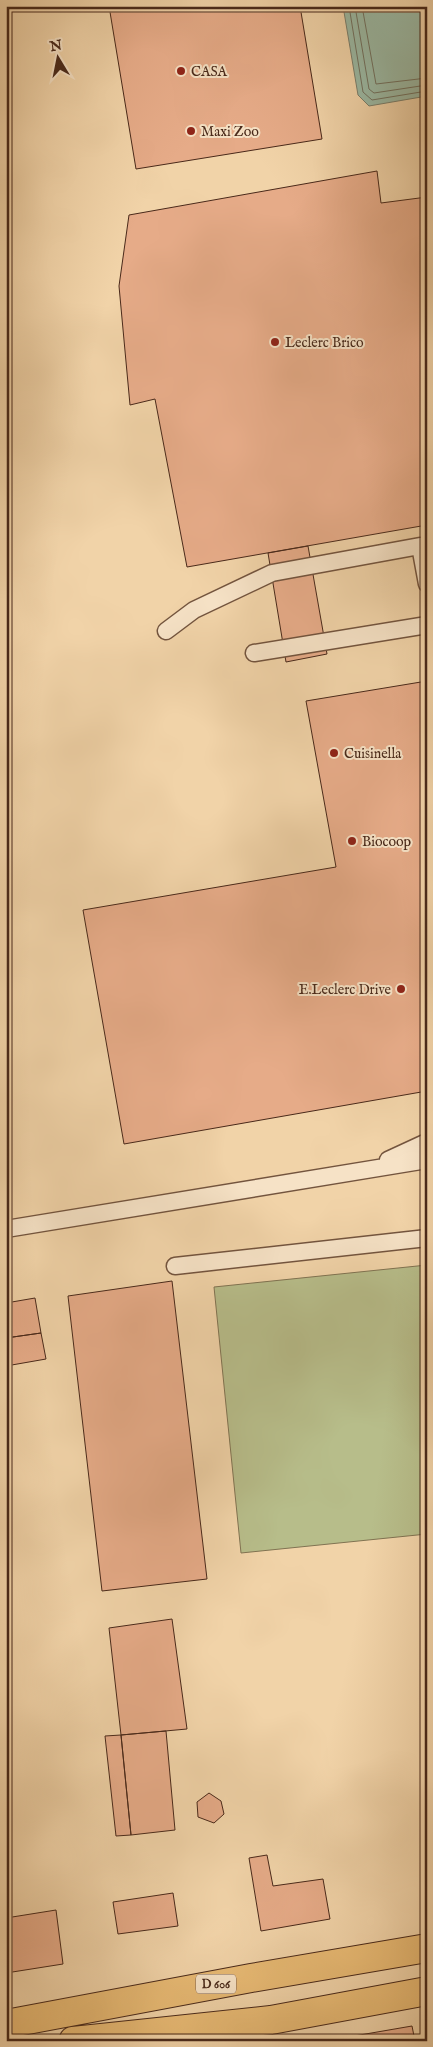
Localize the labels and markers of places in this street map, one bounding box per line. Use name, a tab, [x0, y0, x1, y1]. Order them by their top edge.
place label: CASA	[191, 63, 228, 81]
marker: CASA	[175, 65, 187, 77]
place label: Maxi Zoo	[201, 123, 259, 141]
marker: Maxi Zoo	[185, 125, 197, 137]
place label: Leclerc Brico	[285, 334, 364, 352]
marker: Leclerc Brico	[269, 336, 281, 348]
place label: Cuisinella	[344, 745, 402, 763]
marker: Cuisinella	[328, 747, 340, 759]
place label: Biocoop	[362, 833, 412, 851]
marker: Biocoop	[346, 835, 358, 847]
place label: E.Leclerc Drive	[299, 981, 392, 999]
marker: E.Leclerc Drive	[395, 983, 407, 995]

